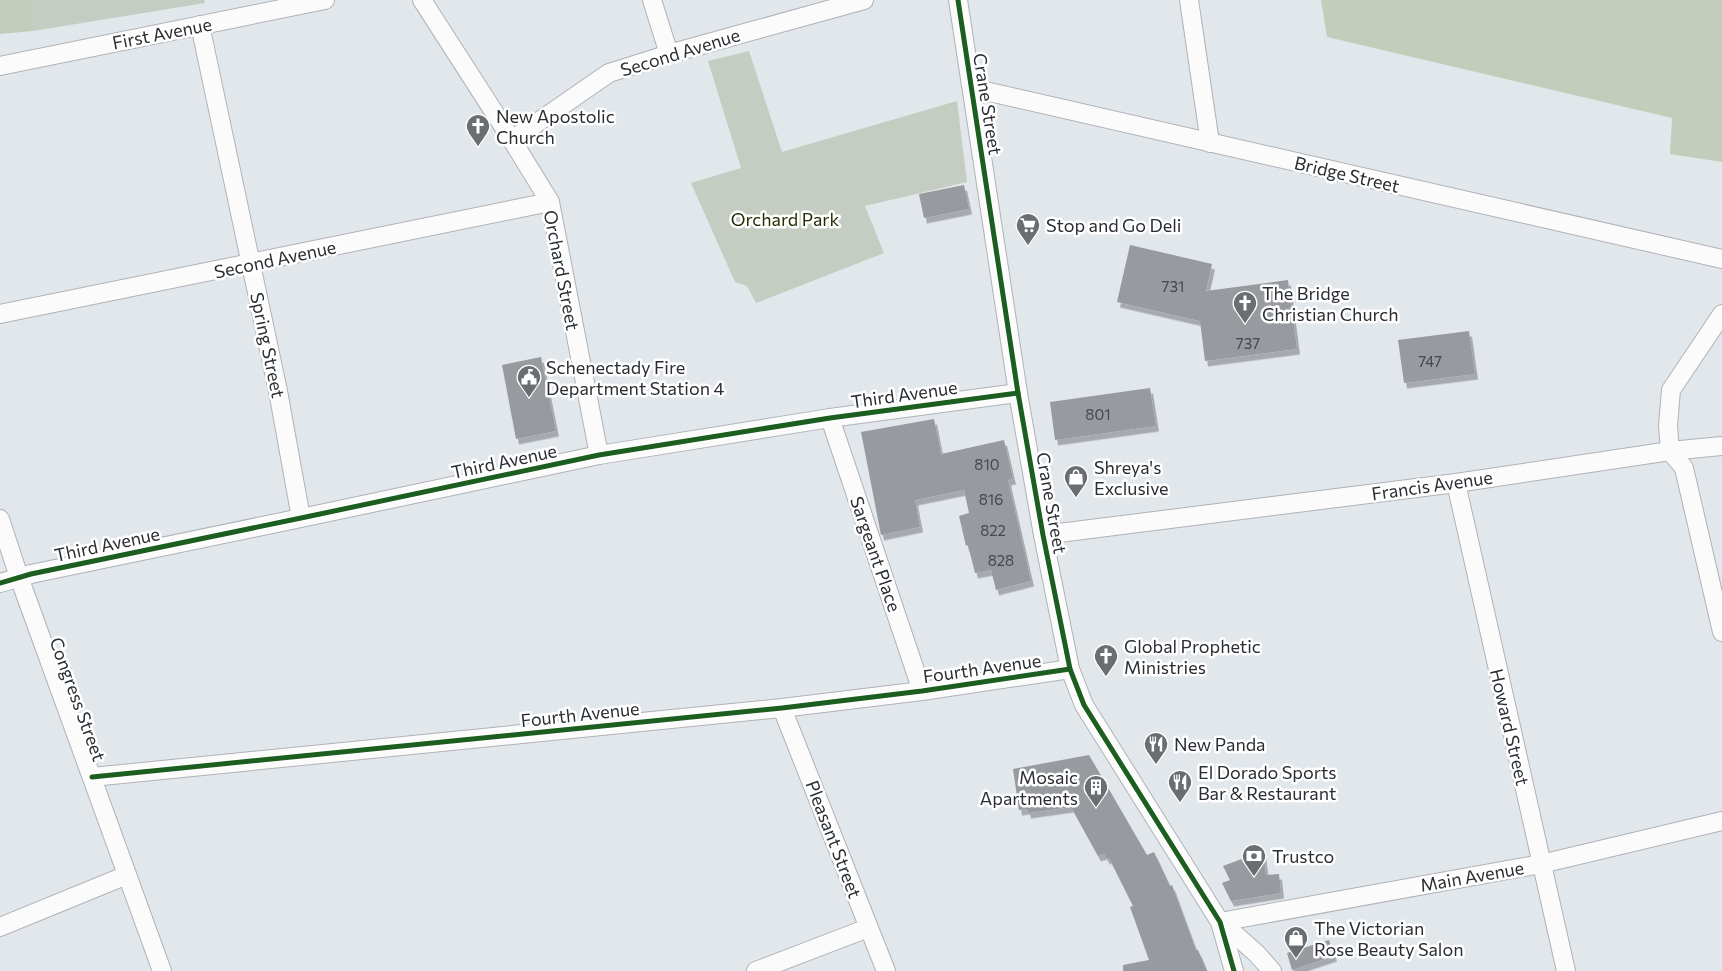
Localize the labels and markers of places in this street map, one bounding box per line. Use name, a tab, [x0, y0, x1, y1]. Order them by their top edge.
place label: New Apostolic Church	[496, 105, 615, 148]
church icon: New Apostolic Church	[465, 113, 491, 147]
supermarket icon: Stop and Go Deli	[1015, 212, 1041, 246]
place label: Stop and Go Deli	[1046, 214, 1181, 236]
place label: The Bridge Christian Church	[1262, 282, 1399, 325]
church icon: The Bridge Christian Church	[1232, 290, 1258, 324]
place label: Schenectady Fire Department Station 4	[546, 356, 724, 399]
public building icon: Schenectady Fire Department Station 4	[516, 364, 542, 398]
place label: Shreya's Exclusive	[1094, 456, 1169, 499]
shop icon: Shreya's Exclusive	[1063, 464, 1089, 498]
place label: Global Prophetic Ministries	[1124, 635, 1261, 678]
church icon: Global Prophetic Ministries	[1093, 643, 1119, 677]
restaurant icon: New Panda	[1143, 731, 1169, 765]
place label: New Panda	[1174, 733, 1266, 755]
place label: El Dorado Sports Bar & Restaurant	[1198, 761, 1336, 804]
place label: Mosaic Apartments	[980, 766, 1078, 809]
restaurant icon: El Dorado Sports Bar & Restaurant	[1167, 769, 1193, 803]
building icon: Mosaic Apartments	[1083, 774, 1109, 808]
bank icon: Trustco	[1241, 843, 1267, 877]
place label: Trustco	[1272, 845, 1334, 867]
place label: The Victorian Rose Beauty Salon	[1314, 917, 1464, 960]
shop icon: The Victorian Rose Beauty Salon	[1283, 925, 1309, 959]

